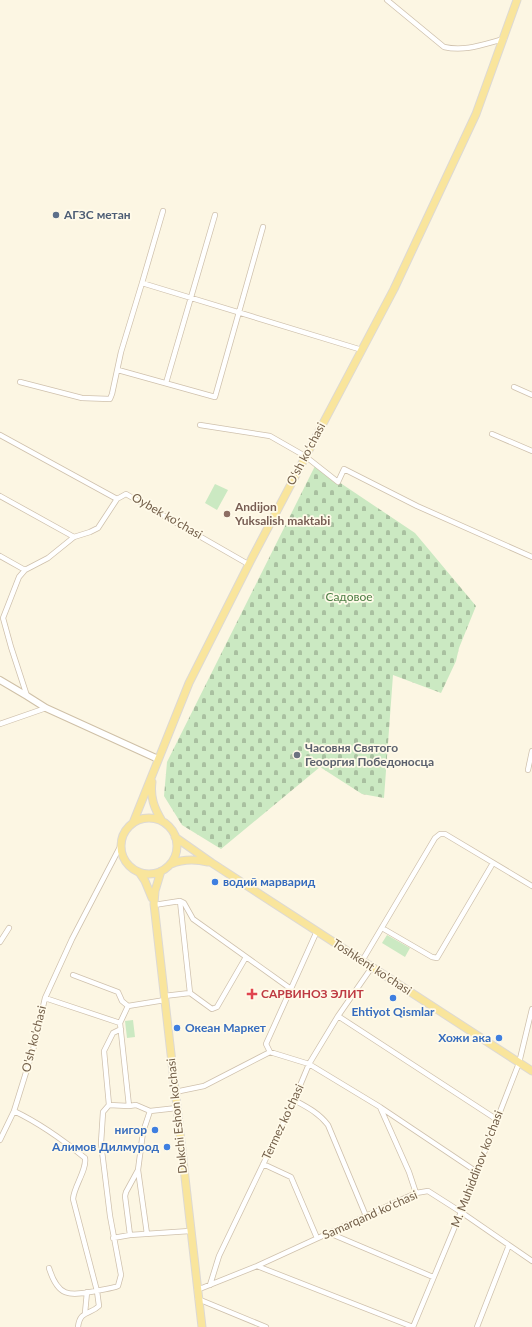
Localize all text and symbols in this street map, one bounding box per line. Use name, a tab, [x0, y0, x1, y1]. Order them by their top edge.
place label: АГЗС метан	[63, 207, 131, 222]
marker: АГЗС метан	[51, 210, 61, 220]
street label: Oʻsh koʻchasi	[283, 420, 328, 488]
street label: Oybek ko'chasi	[129, 489, 205, 542]
place label: Andijon Yuksalish maktabi	[234, 499, 330, 528]
marker: Andijon Yuksalish maktabi	[222, 509, 232, 519]
park label: Садовое	[325, 589, 373, 604]
place label: Часовня Святого Геооргия Победоносца	[305, 740, 434, 769]
marker: Часовня Святого Геооргия Победоносца	[292, 750, 302, 760]
place label: водий марварид	[223, 874, 316, 889]
marker: водий марварид	[210, 877, 220, 887]
street label: Toshkent ko'chasi	[330, 935, 415, 998]
place label: САРВИНОЗ ЭЛИТ	[261, 986, 364, 1001]
marker: САРВИНОЗ ЭЛИТ	[246, 988, 258, 1000]
marker: Ehtiyot Qismlar	[388, 993, 398, 1003]
street label: O'sh ko'chasi	[18, 1004, 49, 1074]
place label: Ehtiyot Qismlar	[351, 1004, 435, 1019]
place label: Океан Маркет	[185, 1020, 267, 1035]
marker: Океан Маркет	[172, 1023, 182, 1033]
place label: Хожи ака	[438, 1030, 491, 1045]
marker: Хожи ака	[494, 1033, 504, 1043]
street label: Dukchi Eshon ko'chasi	[163, 1057, 190, 1175]
street label: Termez ko'chasi	[258, 1081, 307, 1162]
street label: M. Muhiddinov ko'chasi	[447, 1108, 506, 1229]
place label: нигор	[115, 1122, 147, 1137]
marker: нигор	[150, 1125, 160, 1135]
place label: Алимов Дилмурод	[51, 1139, 159, 1154]
marker: Алимов Дилмурод	[162, 1142, 172, 1152]
street label: Samarqand ko‘chasi	[320, 1187, 420, 1242]

